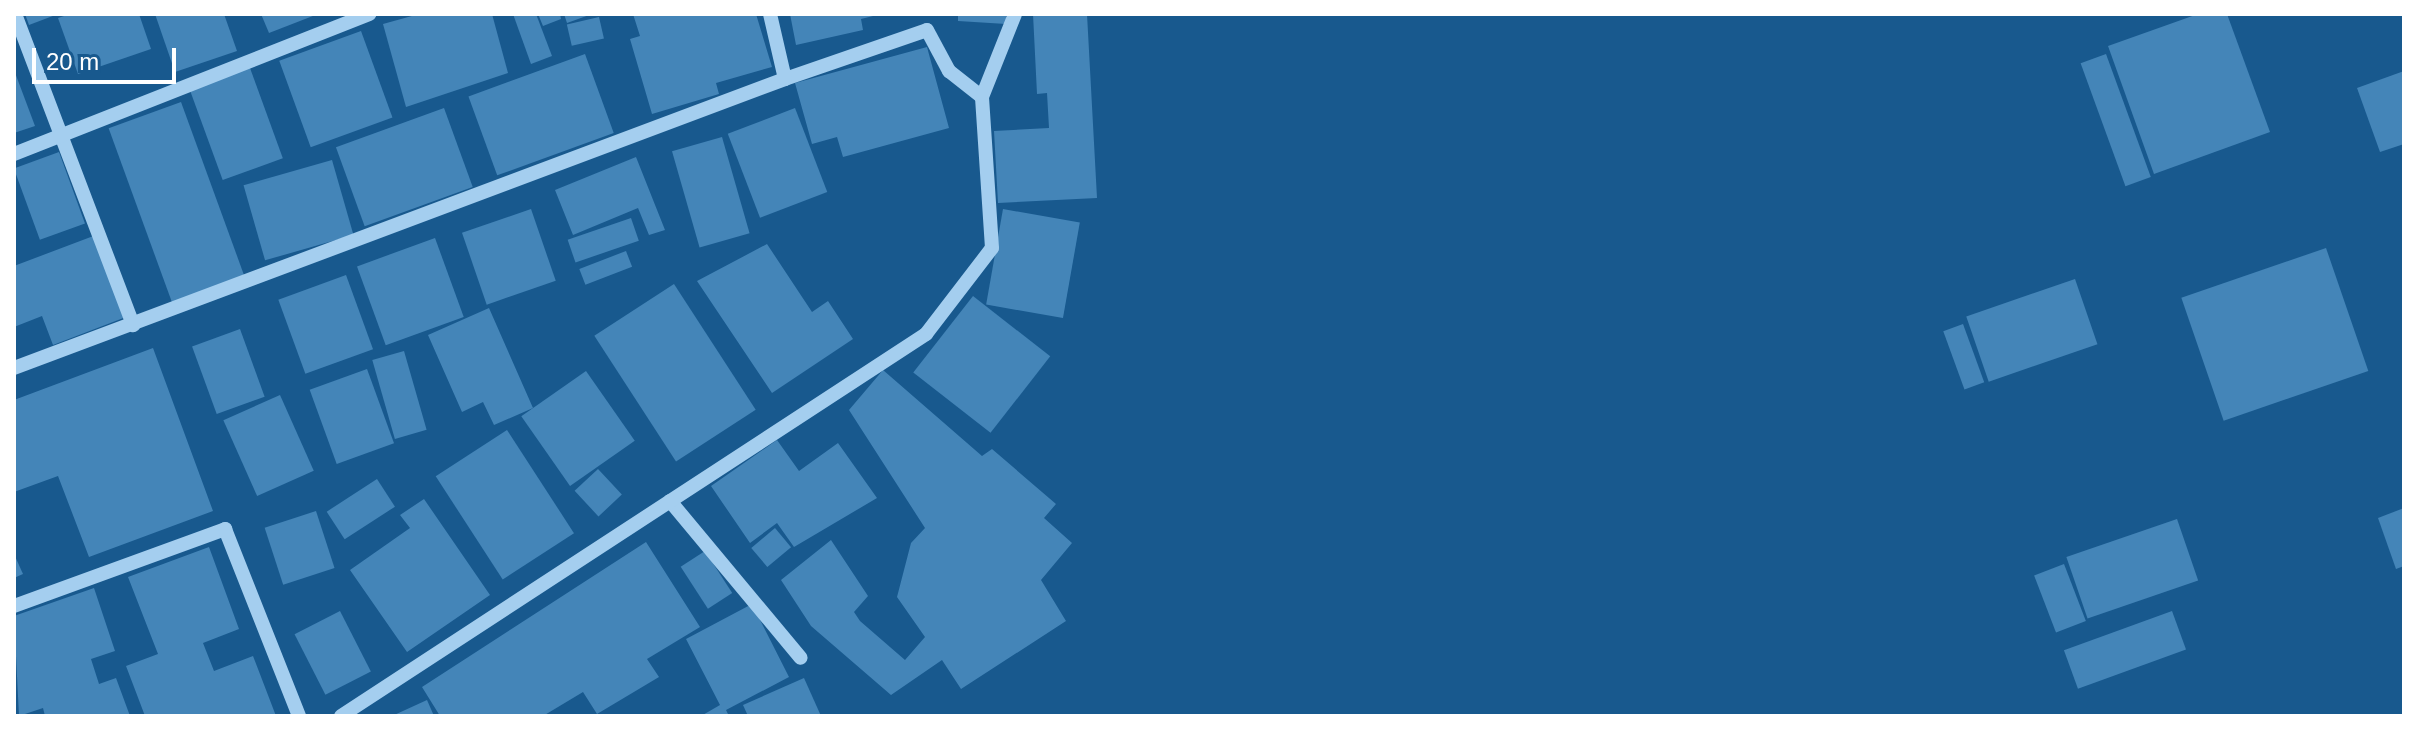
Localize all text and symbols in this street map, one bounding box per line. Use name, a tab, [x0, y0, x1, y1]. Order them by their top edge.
scale bar	[36, 32, 180, 82]
text: 20 m	[46, 48, 99, 75]

